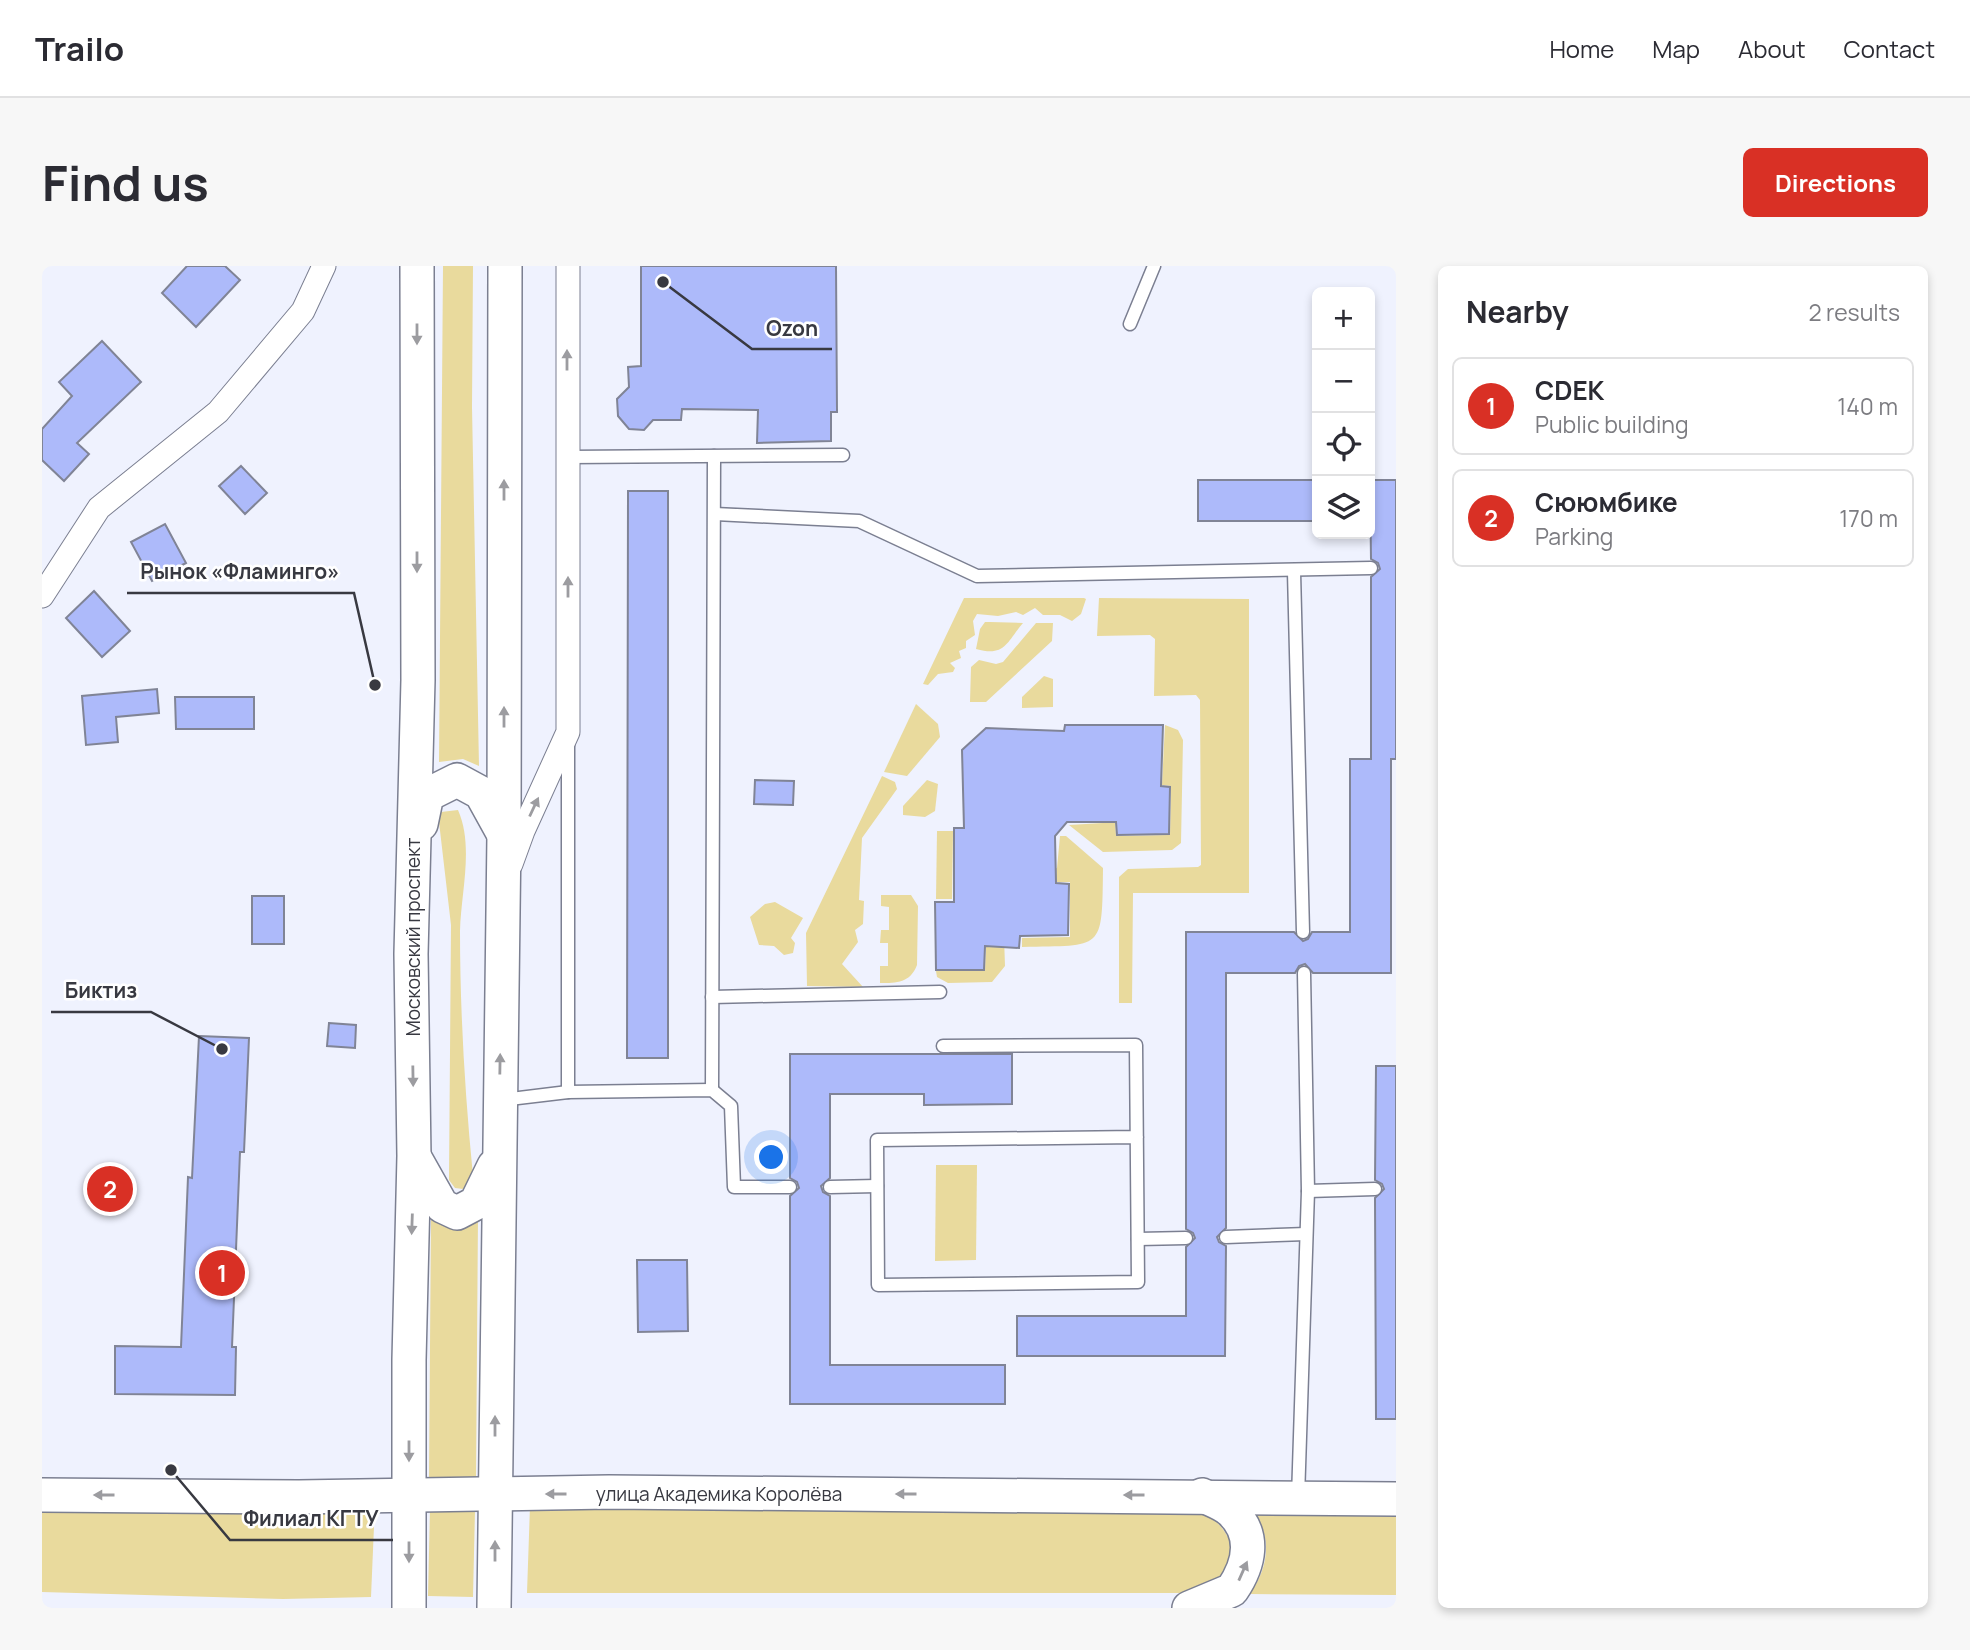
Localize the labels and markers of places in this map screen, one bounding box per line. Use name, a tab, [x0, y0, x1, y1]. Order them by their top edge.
callout: Ozon	[752, 307, 832, 349]
callout: Рынок «Фламинго»	[127, 551, 354, 593]
callout: Биктиз	[51, 970, 151, 1012]
pin: 2	[87, 1163, 133, 1215]
pin: 1	[199, 1247, 245, 1299]
callout: Филиал КГТУ	[230, 1498, 393, 1540]

